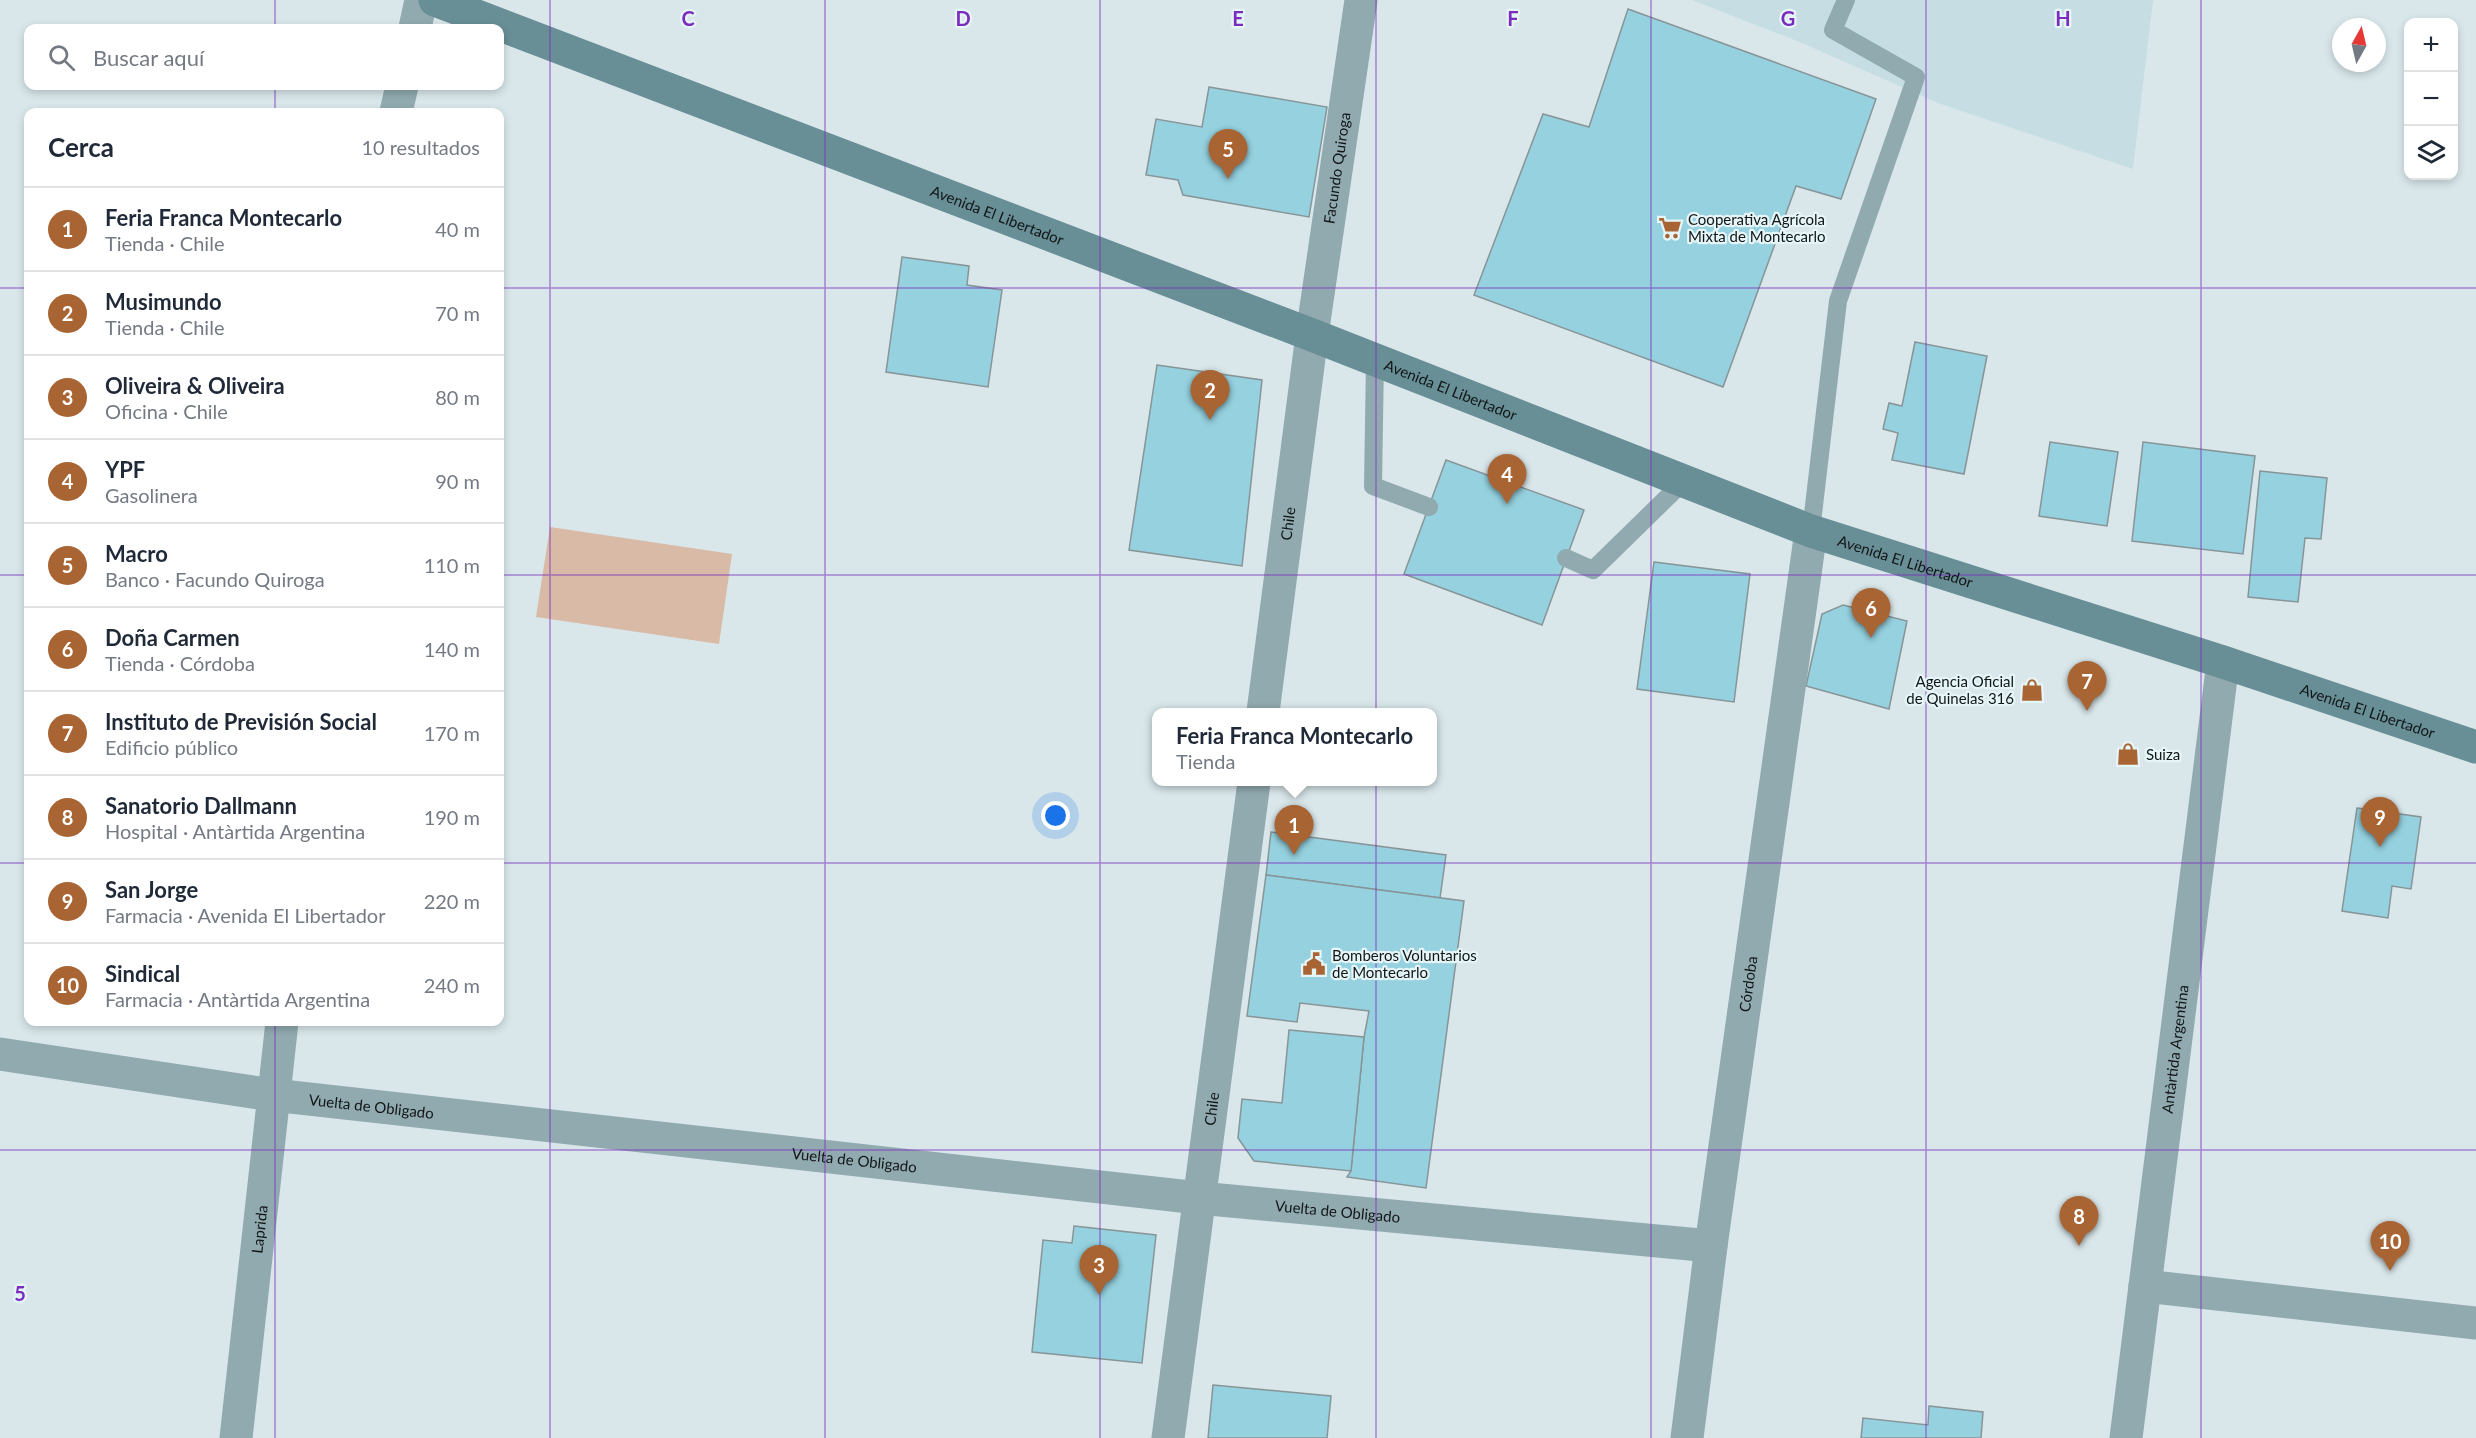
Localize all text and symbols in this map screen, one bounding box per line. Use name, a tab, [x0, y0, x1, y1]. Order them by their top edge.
text: C	[681, 6, 695, 30]
text: D	[955, 6, 971, 30]
text: E	[1232, 6, 1244, 30]
text: F	[1507, 6, 1519, 30]
text: G	[1781, 6, 1795, 30]
text: H	[2055, 6, 2071, 30]
north arrow	[2332, 18, 2386, 72]
map controls	[2404, 18, 2458, 180]
button: +	[2404, 18, 2458, 72]
search box	[24, 24, 504, 90]
icon: search	[45, 41, 78, 74]
text: Buscar aquí	[93, 44, 204, 71]
button: −	[2404, 72, 2458, 126]
street label: Facundo Quiroga	[1319, 111, 1353, 225]
button: layers	[2404, 126, 2458, 180]
pin: 5	[1208, 130, 1248, 179]
text: Cerca	[48, 131, 114, 163]
text: 10 resultados	[361, 135, 480, 159]
street label: Avenida El Libertador	[928, 181, 1067, 249]
text: Feria Franca Montecarlo	[105, 204, 342, 231]
place label: Cooperativa Agrícola Mixta de Montecarlo	[1688, 210, 1826, 245]
supermarket icon: Cooperativa Agrícola Mixta de Montecarlo	[1657, 215, 1683, 241]
text: 1	[62, 217, 73, 241]
text: 40 m	[435, 217, 480, 241]
text: Tienda · Chile	[105, 231, 224, 255]
text: Musimundo	[105, 288, 222, 315]
text: 2	[62, 301, 73, 325]
text: 70 m	[435, 301, 480, 325]
text: Tienda · Chile	[105, 315, 224, 339]
street label: Avenida El Libertador	[1382, 355, 1520, 424]
pin: 2	[1190, 370, 1230, 420]
text: Oliveira & Oliveira	[105, 372, 285, 399]
text: 3	[62, 385, 73, 409]
text: 80 m	[435, 385, 480, 409]
text: Oficina · Chile	[105, 399, 228, 423]
pin: 4	[1488, 454, 1526, 504]
text: YPF	[105, 456, 145, 483]
text: 4	[62, 469, 73, 493]
text: 90 m	[435, 469, 480, 493]
text: Gasolinera	[105, 483, 198, 507]
street label: Chile	[1276, 506, 1299, 541]
street label: Avenida El Libertador	[1835, 531, 1976, 591]
text: Macro	[105, 540, 168, 567]
text: 5	[62, 553, 73, 577]
text: 110 m	[424, 553, 480, 577]
text: Banco · Facundo Quiroga	[105, 567, 325, 591]
pin: 6	[1852, 588, 1890, 638]
text: Doña Carmen	[105, 624, 240, 651]
text: 6	[62, 637, 73, 661]
text: 140 m	[424, 637, 480, 661]
text: Tienda · Córdoba	[105, 651, 255, 675]
pin: 7	[2068, 662, 2106, 711]
place label: Agencia Oficial de Quinelas 316	[1906, 672, 2014, 707]
shop icon: Agencia Oficial de Quinelas 316	[2019, 677, 2045, 703]
street label: Avenida El Libertador	[2298, 680, 2438, 742]
text: Instituto de Previsión Social	[105, 708, 377, 735]
popup	[1152, 708, 1437, 786]
text: 7	[62, 721, 73, 745]
text: 170 m	[424, 721, 480, 745]
text: Feria Franca Montecarlo	[1176, 722, 1413, 749]
text: Edificio público	[105, 735, 238, 759]
shop icon: Suiza	[2115, 741, 2141, 767]
place label: Suiza	[2146, 745, 2180, 763]
text: Tienda	[1176, 749, 1235, 773]
text: Sanatorio Dallmann	[105, 792, 297, 819]
pin: 9	[2360, 798, 2400, 847]
your location	[1041, 801, 1070, 830]
text: 8	[62, 805, 73, 829]
text: 190 m	[424, 805, 480, 829]
pin: 1	[1274, 806, 1314, 855]
text: Hospital · Antàrtida Argentina	[105, 819, 365, 843]
text: San Jorge	[105, 876, 198, 903]
text: 9	[62, 889, 73, 913]
text: 220 m	[424, 889, 480, 913]
text: Farmacia · Avenida El Libertador	[105, 903, 385, 927]
place label: Bomberos Voluntarios de Montecarlo	[1332, 946, 1477, 981]
public building icon: Bomberos Voluntarios de Montecarlo	[1301, 951, 1327, 977]
street label: Córdoba	[1735, 955, 1760, 1013]
text: Sindical	[105, 960, 180, 987]
text: 10	[56, 973, 79, 997]
text: 240 m	[424, 973, 480, 997]
street label: Antàrtida Argentina	[2158, 984, 2192, 1114]
text: Farmacia · Antàrtida Argentina	[105, 987, 370, 1011]
street label: Vuelta de Obligado	[308, 1090, 435, 1122]
street label: Chile	[1200, 1091, 1222, 1127]
street label: Vuelta de Obligado	[791, 1144, 918, 1176]
street label: Vuelta de Obligado	[1274, 1196, 1401, 1226]
pin: 8	[2060, 1196, 2098, 1246]
street label: Laprida	[247, 1204, 271, 1254]
pin: 10	[2370, 1222, 2410, 1271]
pin: 3	[1080, 1246, 1118, 1295]
text: 5	[14, 1281, 26, 1305]

